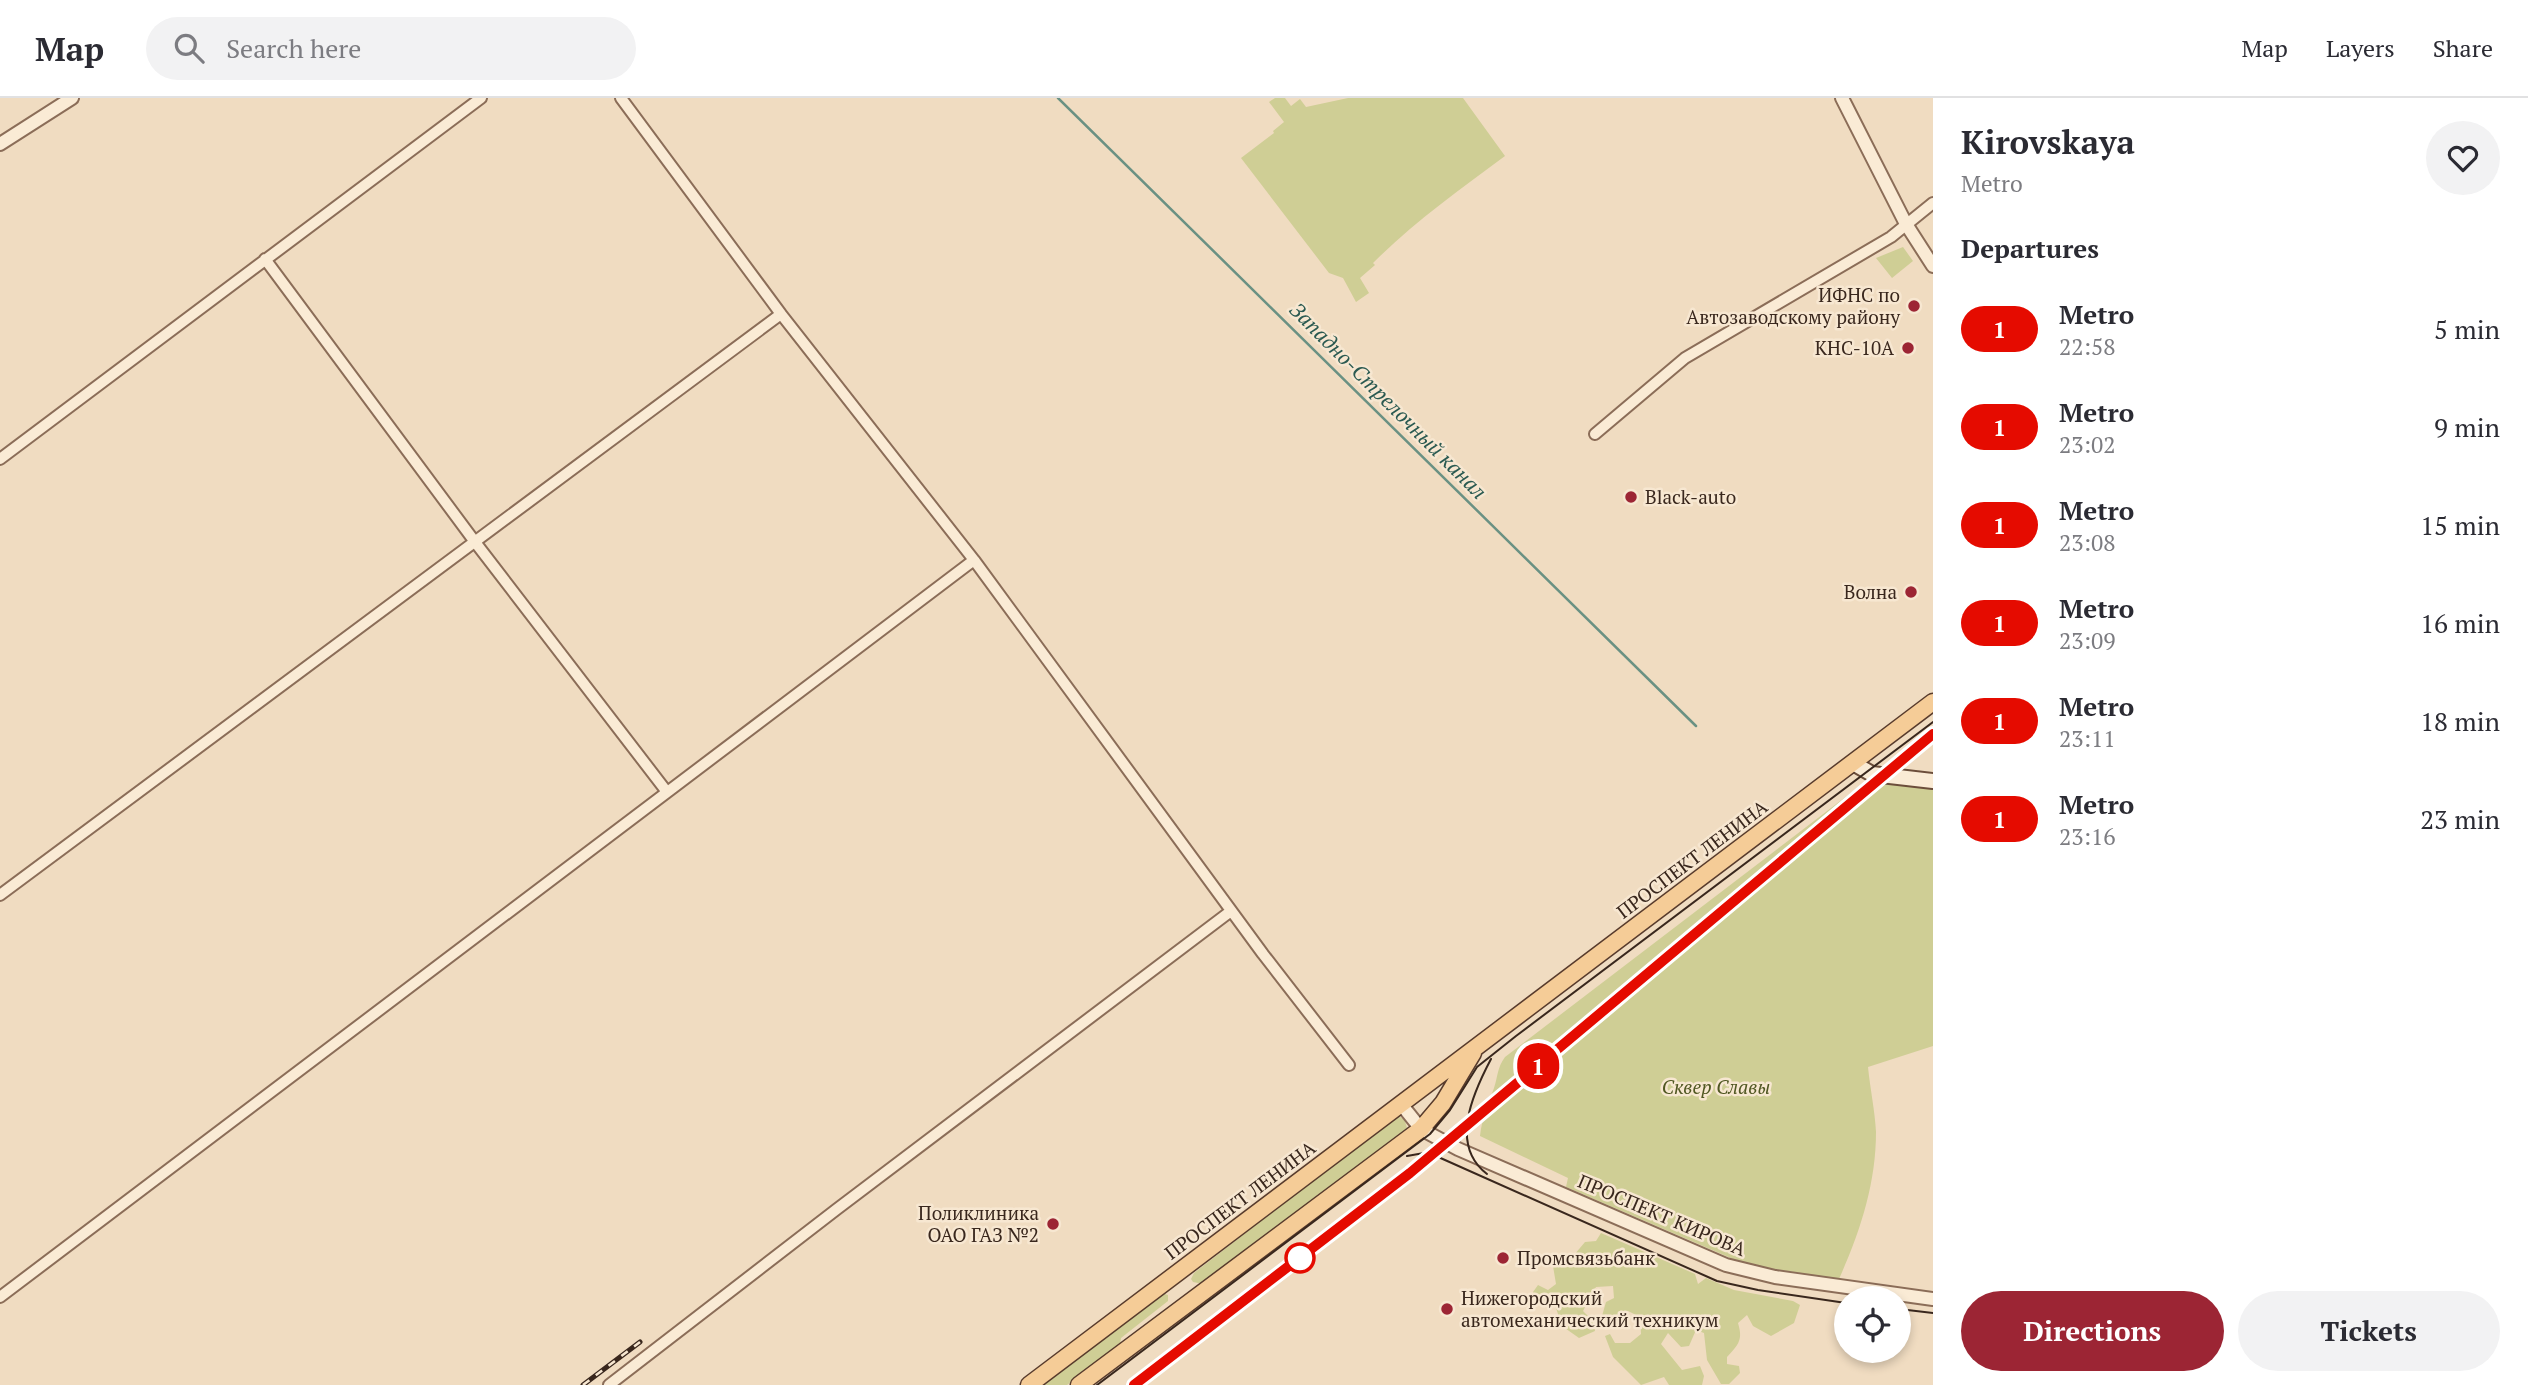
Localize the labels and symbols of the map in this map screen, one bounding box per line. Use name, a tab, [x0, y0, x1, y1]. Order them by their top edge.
place label: ИФНС по Автозаводскому району	[1686, 282, 1900, 329]
water label: Западно-Стрелочный канал	[1284, 296, 1493, 505]
marker: ИФНС по Автозаводскому району	[1906, 298, 1922, 314]
place label: КНС-10А	[1815, 335, 1894, 360]
marker: КНС-10А	[1900, 340, 1916, 356]
place label: Black-auto	[1645, 484, 1736, 509]
marker: Black-auto	[1623, 489, 1639, 505]
place label: Волна	[1844, 579, 1897, 604]
marker: Волна	[1903, 584, 1919, 600]
street label: ПРОСПЕКТ ЛЕНИНА	[1611, 794, 1772, 923]
line badge: 1	[1515, 1043, 1561, 1089]
park label: Сквер Славы	[1662, 1074, 1770, 1099]
street label: ПРОСПЕКТ ЛЕНИНА	[1159, 1135, 1320, 1264]
street label: ПРОСПЕКТ КИРОВА	[1574, 1168, 1750, 1261]
place label: Поликлиника ОАО ГАЗ №2	[918, 1200, 1039, 1247]
marker: Поликлиника ОАО ГАЗ №2	[1045, 1216, 1061, 1232]
unlabelled marker	[1285, 1243, 1315, 1273]
place label: Промсвязьбанк	[1517, 1245, 1656, 1270]
marker: Промсвязьбанк	[1495, 1250, 1511, 1266]
place label: Нижегородский автомеханический техникум	[1461, 1285, 1719, 1332]
marker: Нижегородский автомеханический техникум	[1439, 1301, 1455, 1317]

